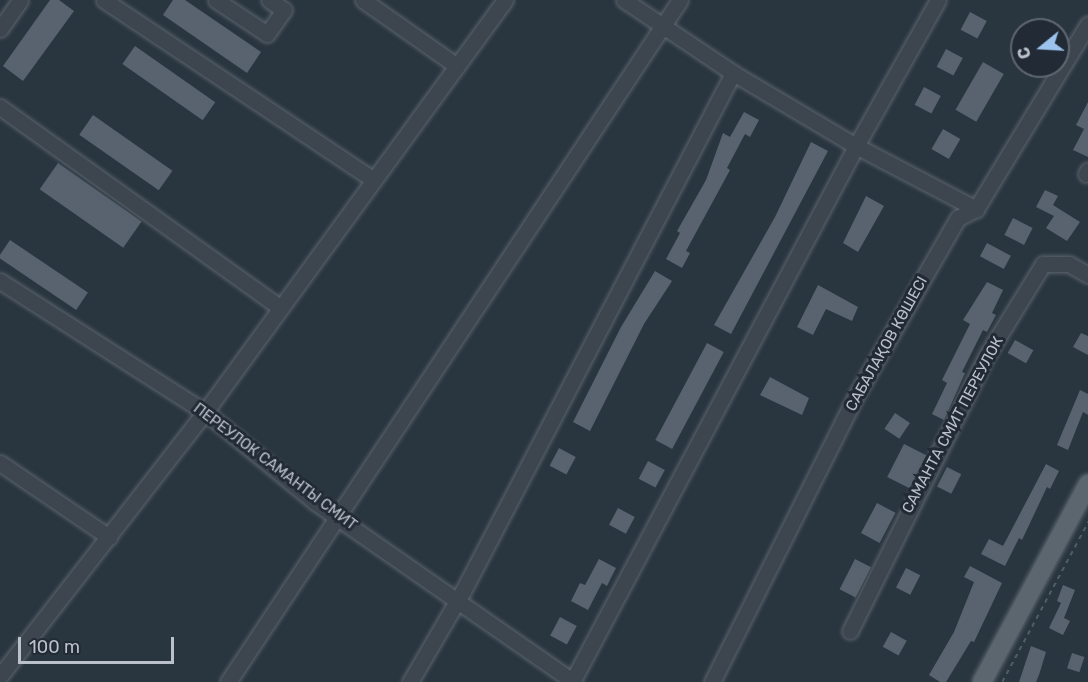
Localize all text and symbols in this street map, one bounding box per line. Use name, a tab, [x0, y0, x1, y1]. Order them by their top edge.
north arrow	[1010, 18, 1070, 78]
text: С	[1014, 45, 1035, 61]
street label: САБАЛАҚОВ КӨШЕСІ	[842, 273, 932, 415]
street label: САМАНТА СМИТ ПЕРЕУЛОК	[899, 333, 1007, 517]
street label: ПЕРЕУЛОК САМАНТЫ СМИТ	[190, 400, 360, 534]
scale bar	[21, 625, 177, 663]
text: 100 m	[29, 636, 80, 658]

